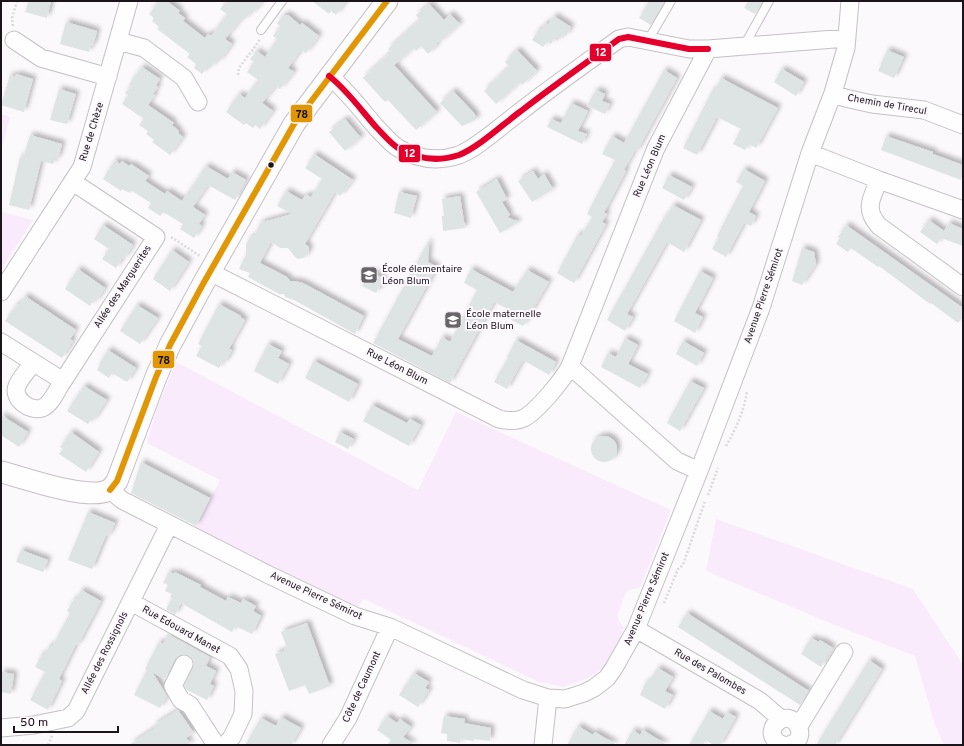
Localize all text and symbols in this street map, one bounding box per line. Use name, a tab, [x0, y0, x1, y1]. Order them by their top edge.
line badge: 12	[589, 43, 612, 62]
text: 12	[595, 46, 607, 60]
street label: Chemin de Tirecul	[846, 92, 928, 118]
street label: Rue de Chèze	[77, 101, 107, 163]
line badge: 78	[290, 104, 313, 123]
text: 78	[296, 108, 308, 122]
street label: Rue Léon Blum	[631, 132, 669, 200]
line badge: 12	[398, 144, 421, 163]
text: 12	[404, 147, 416, 161]
unlabelled marker	[266, 160, 276, 170]
street label: Allée des Marguerites	[91, 243, 155, 331]
street label: Avenue Pierre Sémirot	[742, 246, 787, 346]
place label: École élementaire Léon Blum	[382, 263, 462, 288]
school or university icon: École élementaire Léon Blum	[359, 265, 379, 285]
place label: École maternelle Léon Blum	[466, 308, 541, 333]
school or university icon: École maternelle Léon Blum	[443, 310, 463, 330]
street label: Rue Léon Blum	[364, 346, 430, 388]
line badge: 78	[152, 350, 175, 369]
text: 78	[158, 354, 170, 368]
street label: Avenue Pierre Sémirot	[621, 550, 673, 648]
street label: Avenue Pierre Sémirot	[268, 569, 364, 623]
street label: Rue Edouard Manet	[140, 603, 223, 657]
street label: Allée des Rossignols	[78, 609, 132, 697]
street label: Rue des Palombes	[671, 646, 749, 698]
street label: Côte de Caumont	[340, 649, 384, 725]
scale bar	[14, 708, 118, 734]
text: 50 m	[20, 715, 48, 731]

